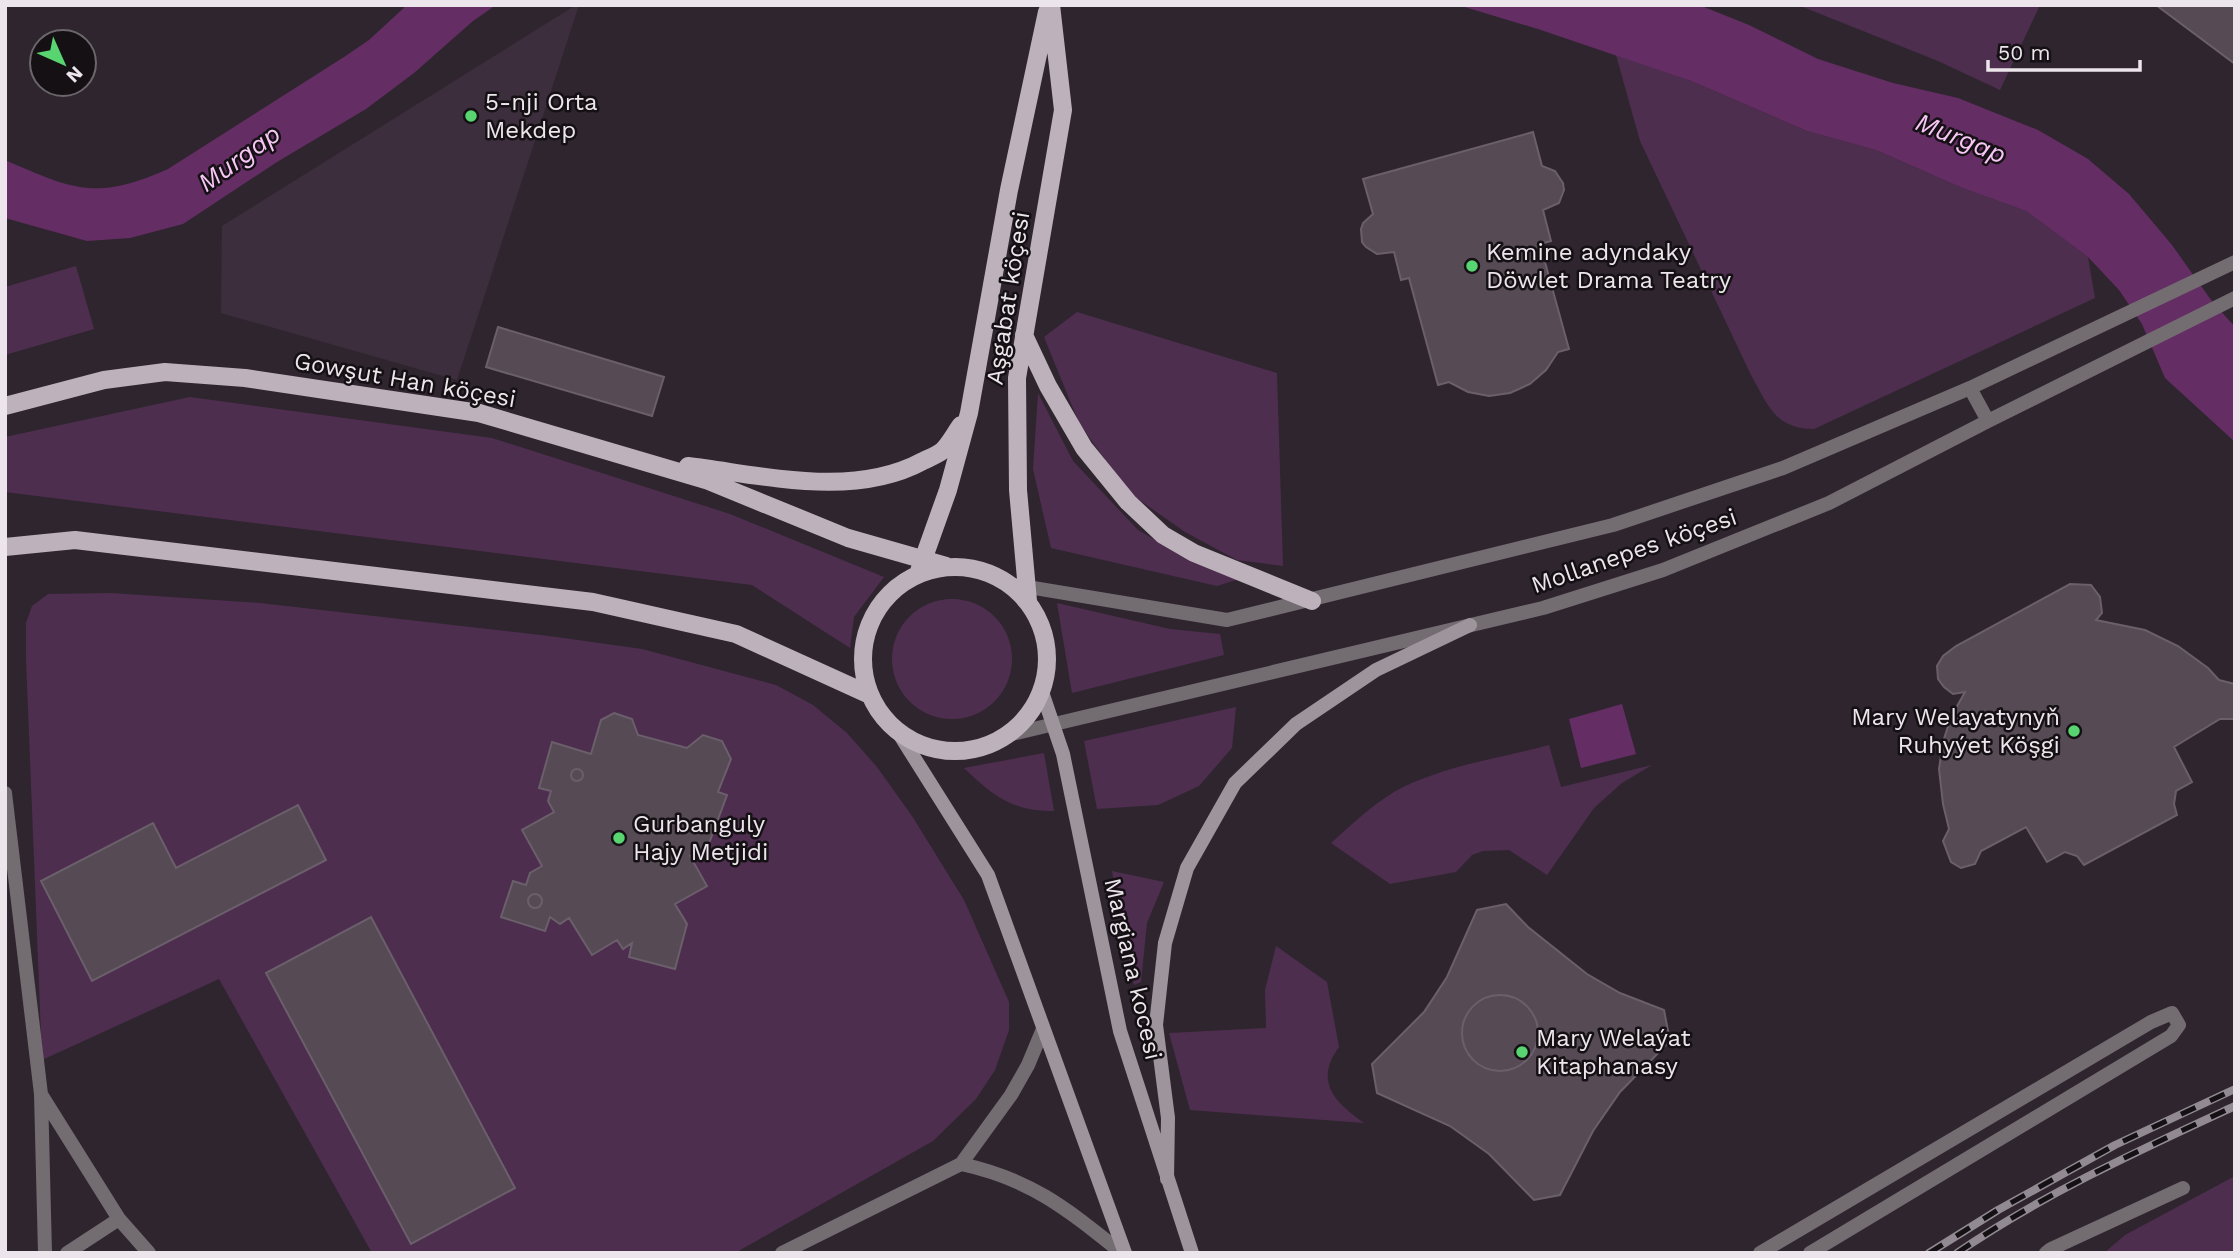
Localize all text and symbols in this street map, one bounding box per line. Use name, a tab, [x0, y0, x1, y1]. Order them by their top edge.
north arrow	[28, 28, 98, 98]
scale bar	[1988, 28, 2140, 72]
text: 50 m	[1998, 40, 2050, 65]
text: N	[62, 62, 88, 88]
place label: 5-nji Orta Mekdep	[485, 88, 598, 144]
water label: Murgap	[1912, 106, 2010, 170]
marker: 5-nji Orta Mekdep	[463, 108, 479, 124]
water label: Murgap	[192, 118, 286, 198]
street label: Aşgabat köçesi	[980, 209, 1036, 387]
place label: Kemine adyndaky Döwlet Drama Teatry	[1486, 238, 1732, 294]
marker: Kemine adyndaky Döwlet Drama Teatry	[1464, 258, 1480, 274]
street label: Gowşut Han köçesi	[292, 347, 518, 413]
street label: Mollanepes köçesi	[1528, 503, 1740, 599]
place label: Mary Welayatynyň Ruhyýet Köşgi	[1851, 703, 2060, 759]
marker: Mary Welayatynyň Ruhyýet Köşgi	[2066, 723, 2082, 739]
place label: Gurbanguly Hajy Metjidi	[633, 810, 768, 866]
marker: Gurbanguly Hajy Metjidi	[611, 830, 627, 846]
street label: Margiana kocesi	[1098, 875, 1168, 1063]
place label: Mary Welaýat Kitaphanasy	[1536, 1024, 1691, 1080]
marker: Mary Welaýat Kitaphanasy	[1514, 1044, 1530, 1060]

